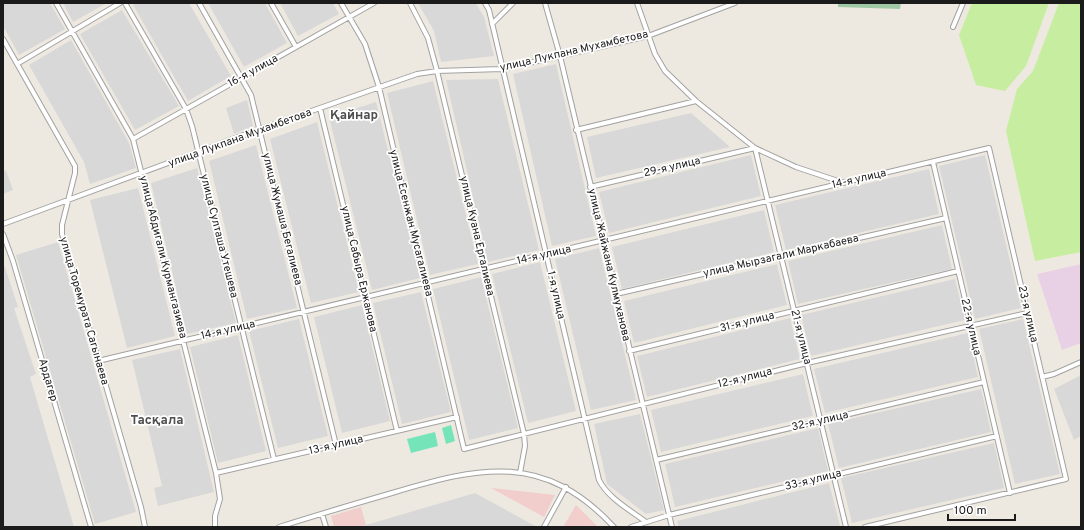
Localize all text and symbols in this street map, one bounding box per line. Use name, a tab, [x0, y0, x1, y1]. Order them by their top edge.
street label: улица Лукпана Мухамбетова	[499, 27, 650, 75]
street label: 16-я улица	[225, 51, 281, 91]
street label: улица Лукпана Мухамбетова	[166, 105, 314, 171]
district label: Қайнар	[330, 108, 378, 124]
street label: улица Есенжан Мусагалиева	[386, 148, 436, 298]
street label: улица Жумаша Бегалиева	[259, 151, 305, 287]
street label: 29-я улица	[642, 154, 702, 180]
street label: 14-я улица	[830, 166, 888, 192]
street label: улица Султаша Утешева	[197, 173, 241, 300]
street label: улица Абдигали Курмангазиева	[136, 174, 190, 340]
street label: улица Куана Ергалиева	[456, 175, 498, 297]
street label: улица Жайжана Кулмуханова	[585, 187, 633, 343]
street label: улица Сабыра Ержанова	[338, 204, 380, 334]
street label: улица Мырзагали Маркабаева	[702, 231, 860, 281]
street label: улица Торемурата Сагынаева	[56, 235, 112, 387]
street label: 14-я улица	[515, 242, 573, 268]
street label: 1-я улица	[544, 269, 568, 321]
street label: 23-я улица	[1015, 284, 1041, 344]
street label: 22-я улица	[958, 297, 984, 357]
street label: 31-я улица	[718, 308, 776, 336]
street label: 21-я улица	[787, 308, 815, 366]
street label: 14-я улица	[199, 317, 257, 343]
street label: Ардагер	[35, 357, 61, 403]
street label: 12-я улица	[716, 364, 774, 392]
street label: 32-я улица	[790, 408, 850, 434]
district label: Тасқала	[131, 413, 183, 429]
street label: 13-я улица	[307, 432, 365, 458]
street label: 33-я улица	[783, 466, 843, 494]
scale bar	[948, 496, 1015, 522]
text: 100 m	[954, 503, 987, 519]

